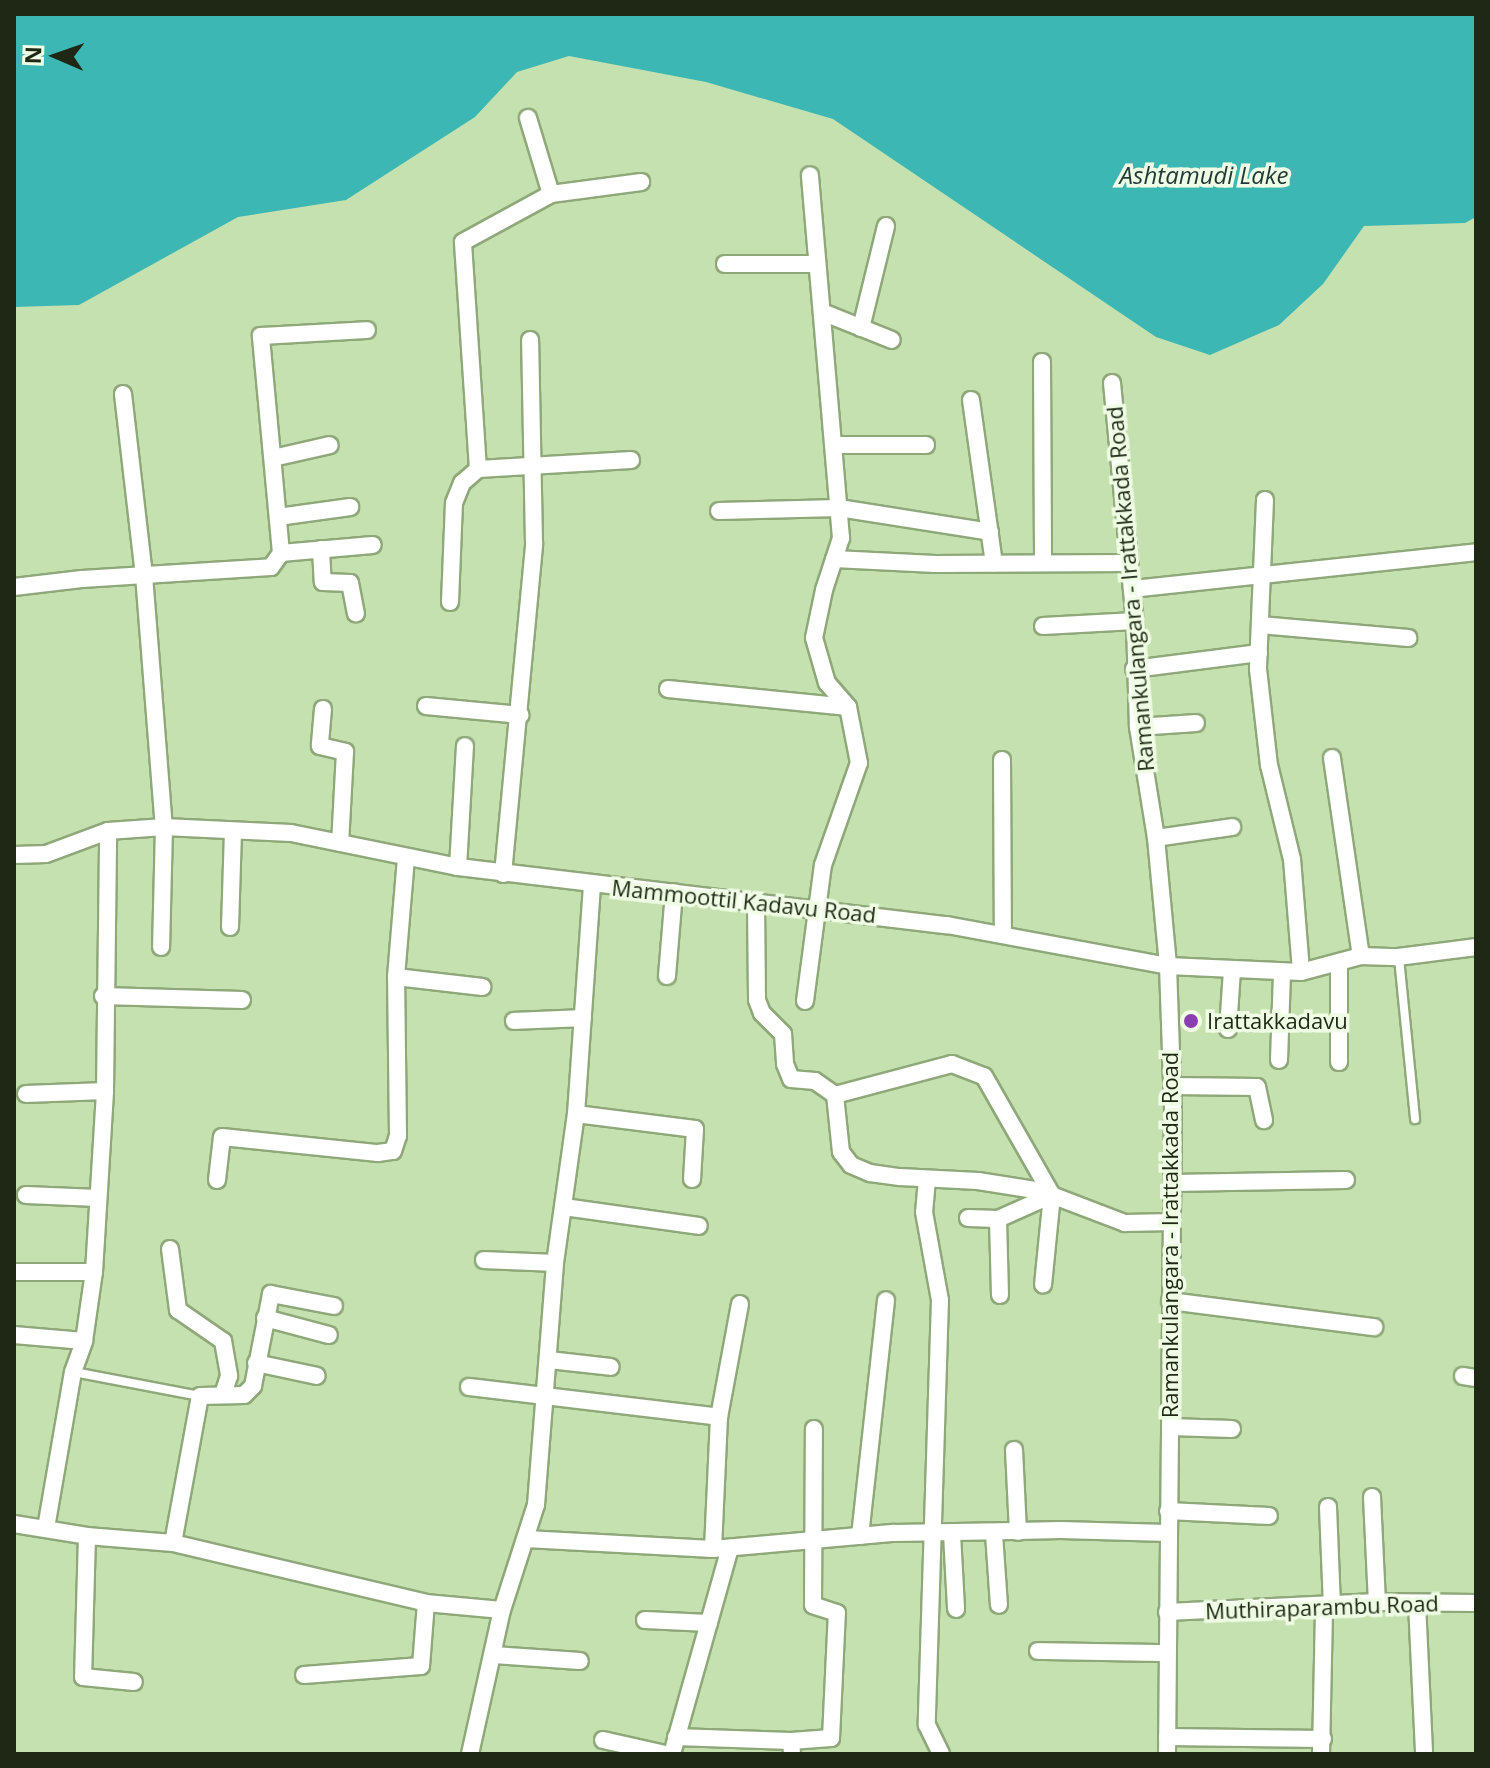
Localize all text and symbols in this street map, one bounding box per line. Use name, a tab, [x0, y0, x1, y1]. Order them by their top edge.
north arrow	[16, 16, 96, 96]
text: N	[17, 46, 47, 65]
water label: Ashtamudi Lake	[1120, 161, 1288, 189]
street label: Ramankulangara - Irattakkada Road	[1101, 405, 1159, 773]
street label: Mammoottil Kadavu Road	[610, 874, 878, 928]
place label: Irattakkadavu	[1207, 1008, 1348, 1034]
marker: Irattakkadavu	[1182, 1012, 1200, 1030]
street label: Ramankulangara - Irattakkada Road	[1157, 1052, 1183, 1418]
street label: Muthiraparambu Road	[1205, 1590, 1439, 1624]

